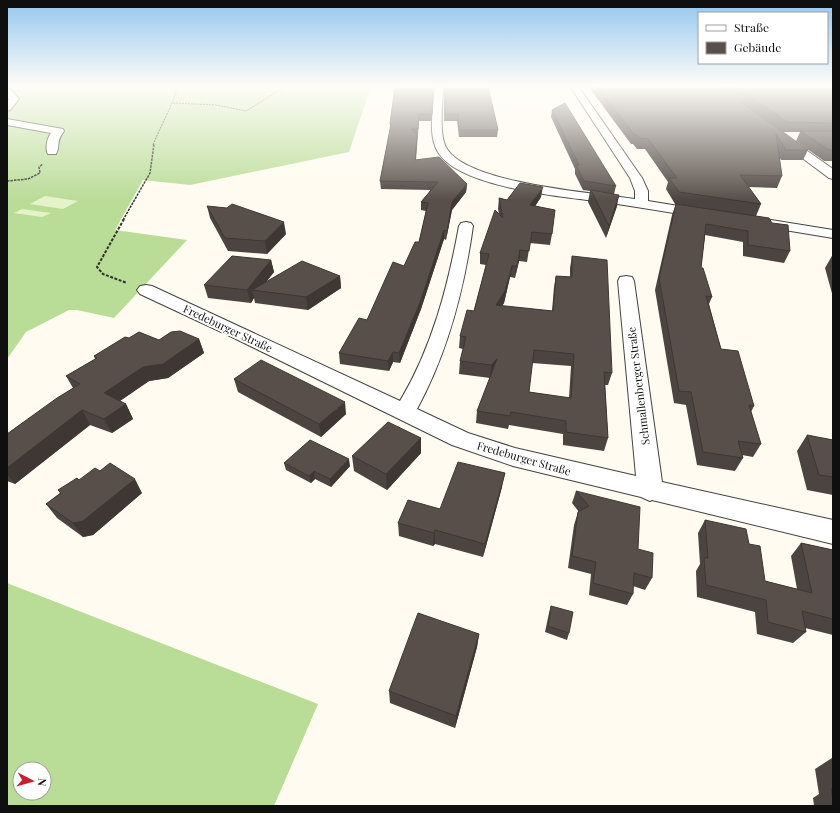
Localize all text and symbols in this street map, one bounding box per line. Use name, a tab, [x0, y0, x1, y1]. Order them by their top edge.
legend	[698, 12, 828, 64]
text: Straße	[734, 19, 769, 35]
text: Gebäude	[734, 39, 781, 55]
street label: Fredeburger Straße	[181, 301, 275, 355]
street label: Schmallenberger Straße	[623, 326, 653, 446]
street label: Fredeburger Straße	[475, 437, 573, 479]
north arrow	[12, 761, 52, 801]
text: N	[35, 777, 50, 787]

